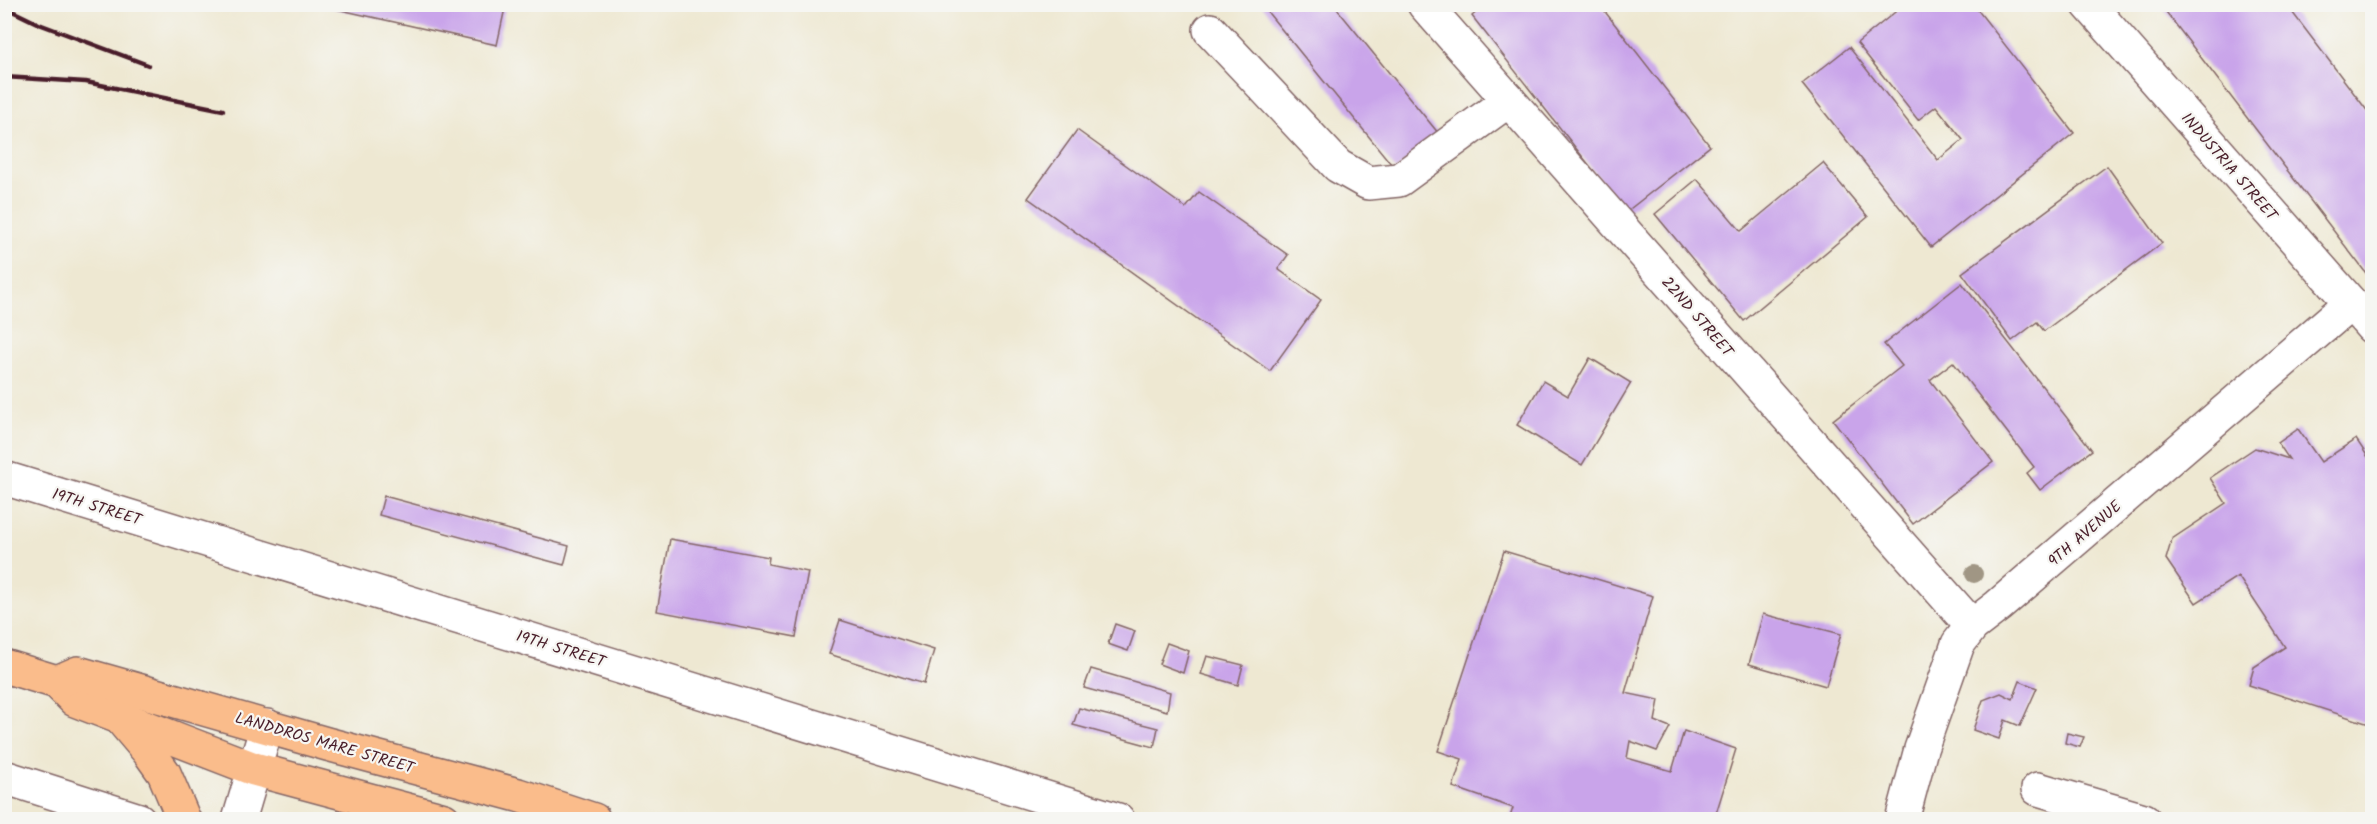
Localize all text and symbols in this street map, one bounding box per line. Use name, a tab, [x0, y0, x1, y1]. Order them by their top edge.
street label: INDUSTRIA STREET	[2175, 107, 2284, 228]
street label: 22ND STREET	[1655, 271, 1740, 364]
street label: 19TH STREET	[49, 482, 146, 533]
street label: 9TH AVENUE	[2042, 494, 2128, 573]
street label: 19TH STREET	[513, 624, 610, 675]
street label: LANDDROS MARE STREET	[232, 706, 418, 781]

